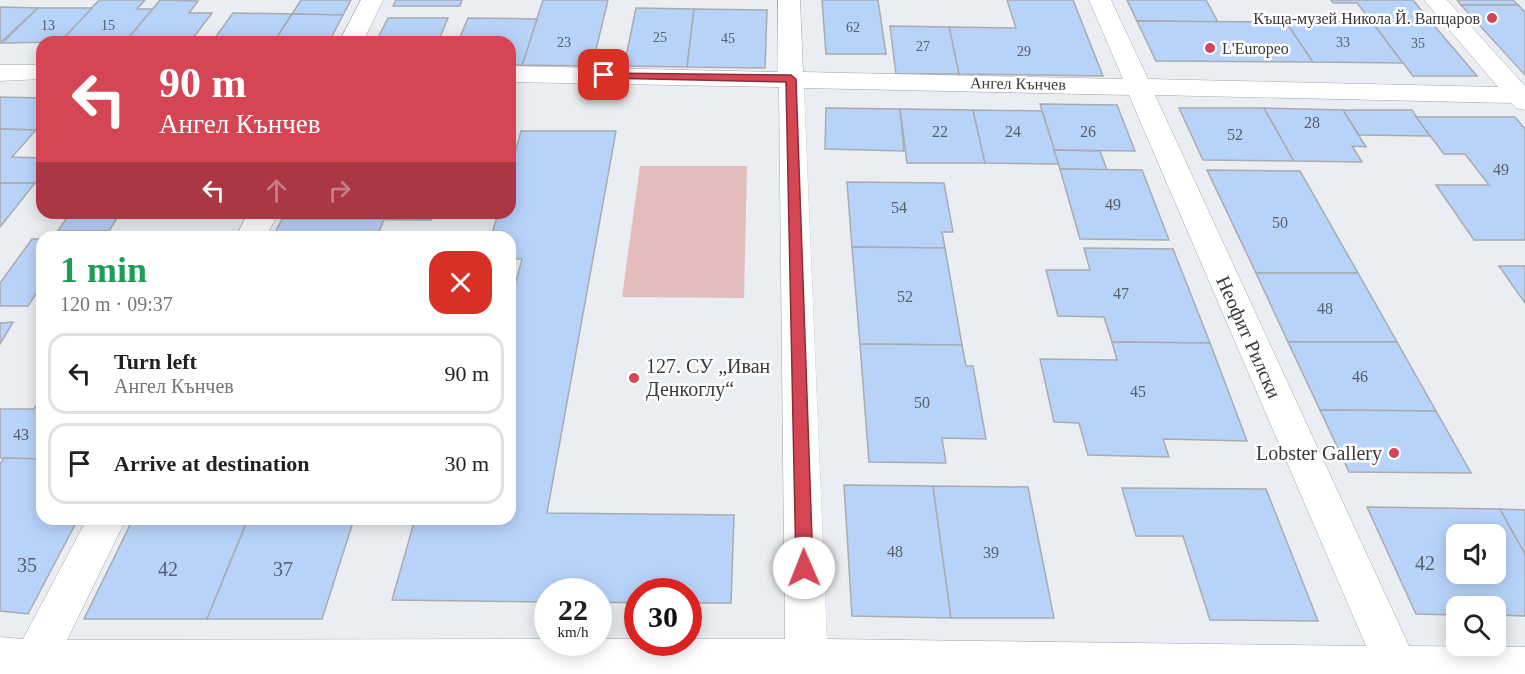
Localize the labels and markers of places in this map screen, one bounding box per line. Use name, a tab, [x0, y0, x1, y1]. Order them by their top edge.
place label: Къща-музей Никола Й. Вапцаров	[1253, 9, 1480, 28]
marker: Къща-музей Никола Й. Вапцаров	[1485, 11, 1499, 25]
place label: L'Europeo	[1222, 40, 1289, 58]
marker: L'Europeo	[1203, 41, 1217, 55]
pin	[578, 49, 629, 100]
place label: 127. СУ „Иван Денкоглу“	[646, 355, 771, 401]
marker: 127. СУ „Иван Денкоглу“	[627, 371, 641, 385]
place label: Lobster Gallery	[1256, 442, 1382, 465]
marker: Lobster Gallery	[1387, 446, 1401, 460]

